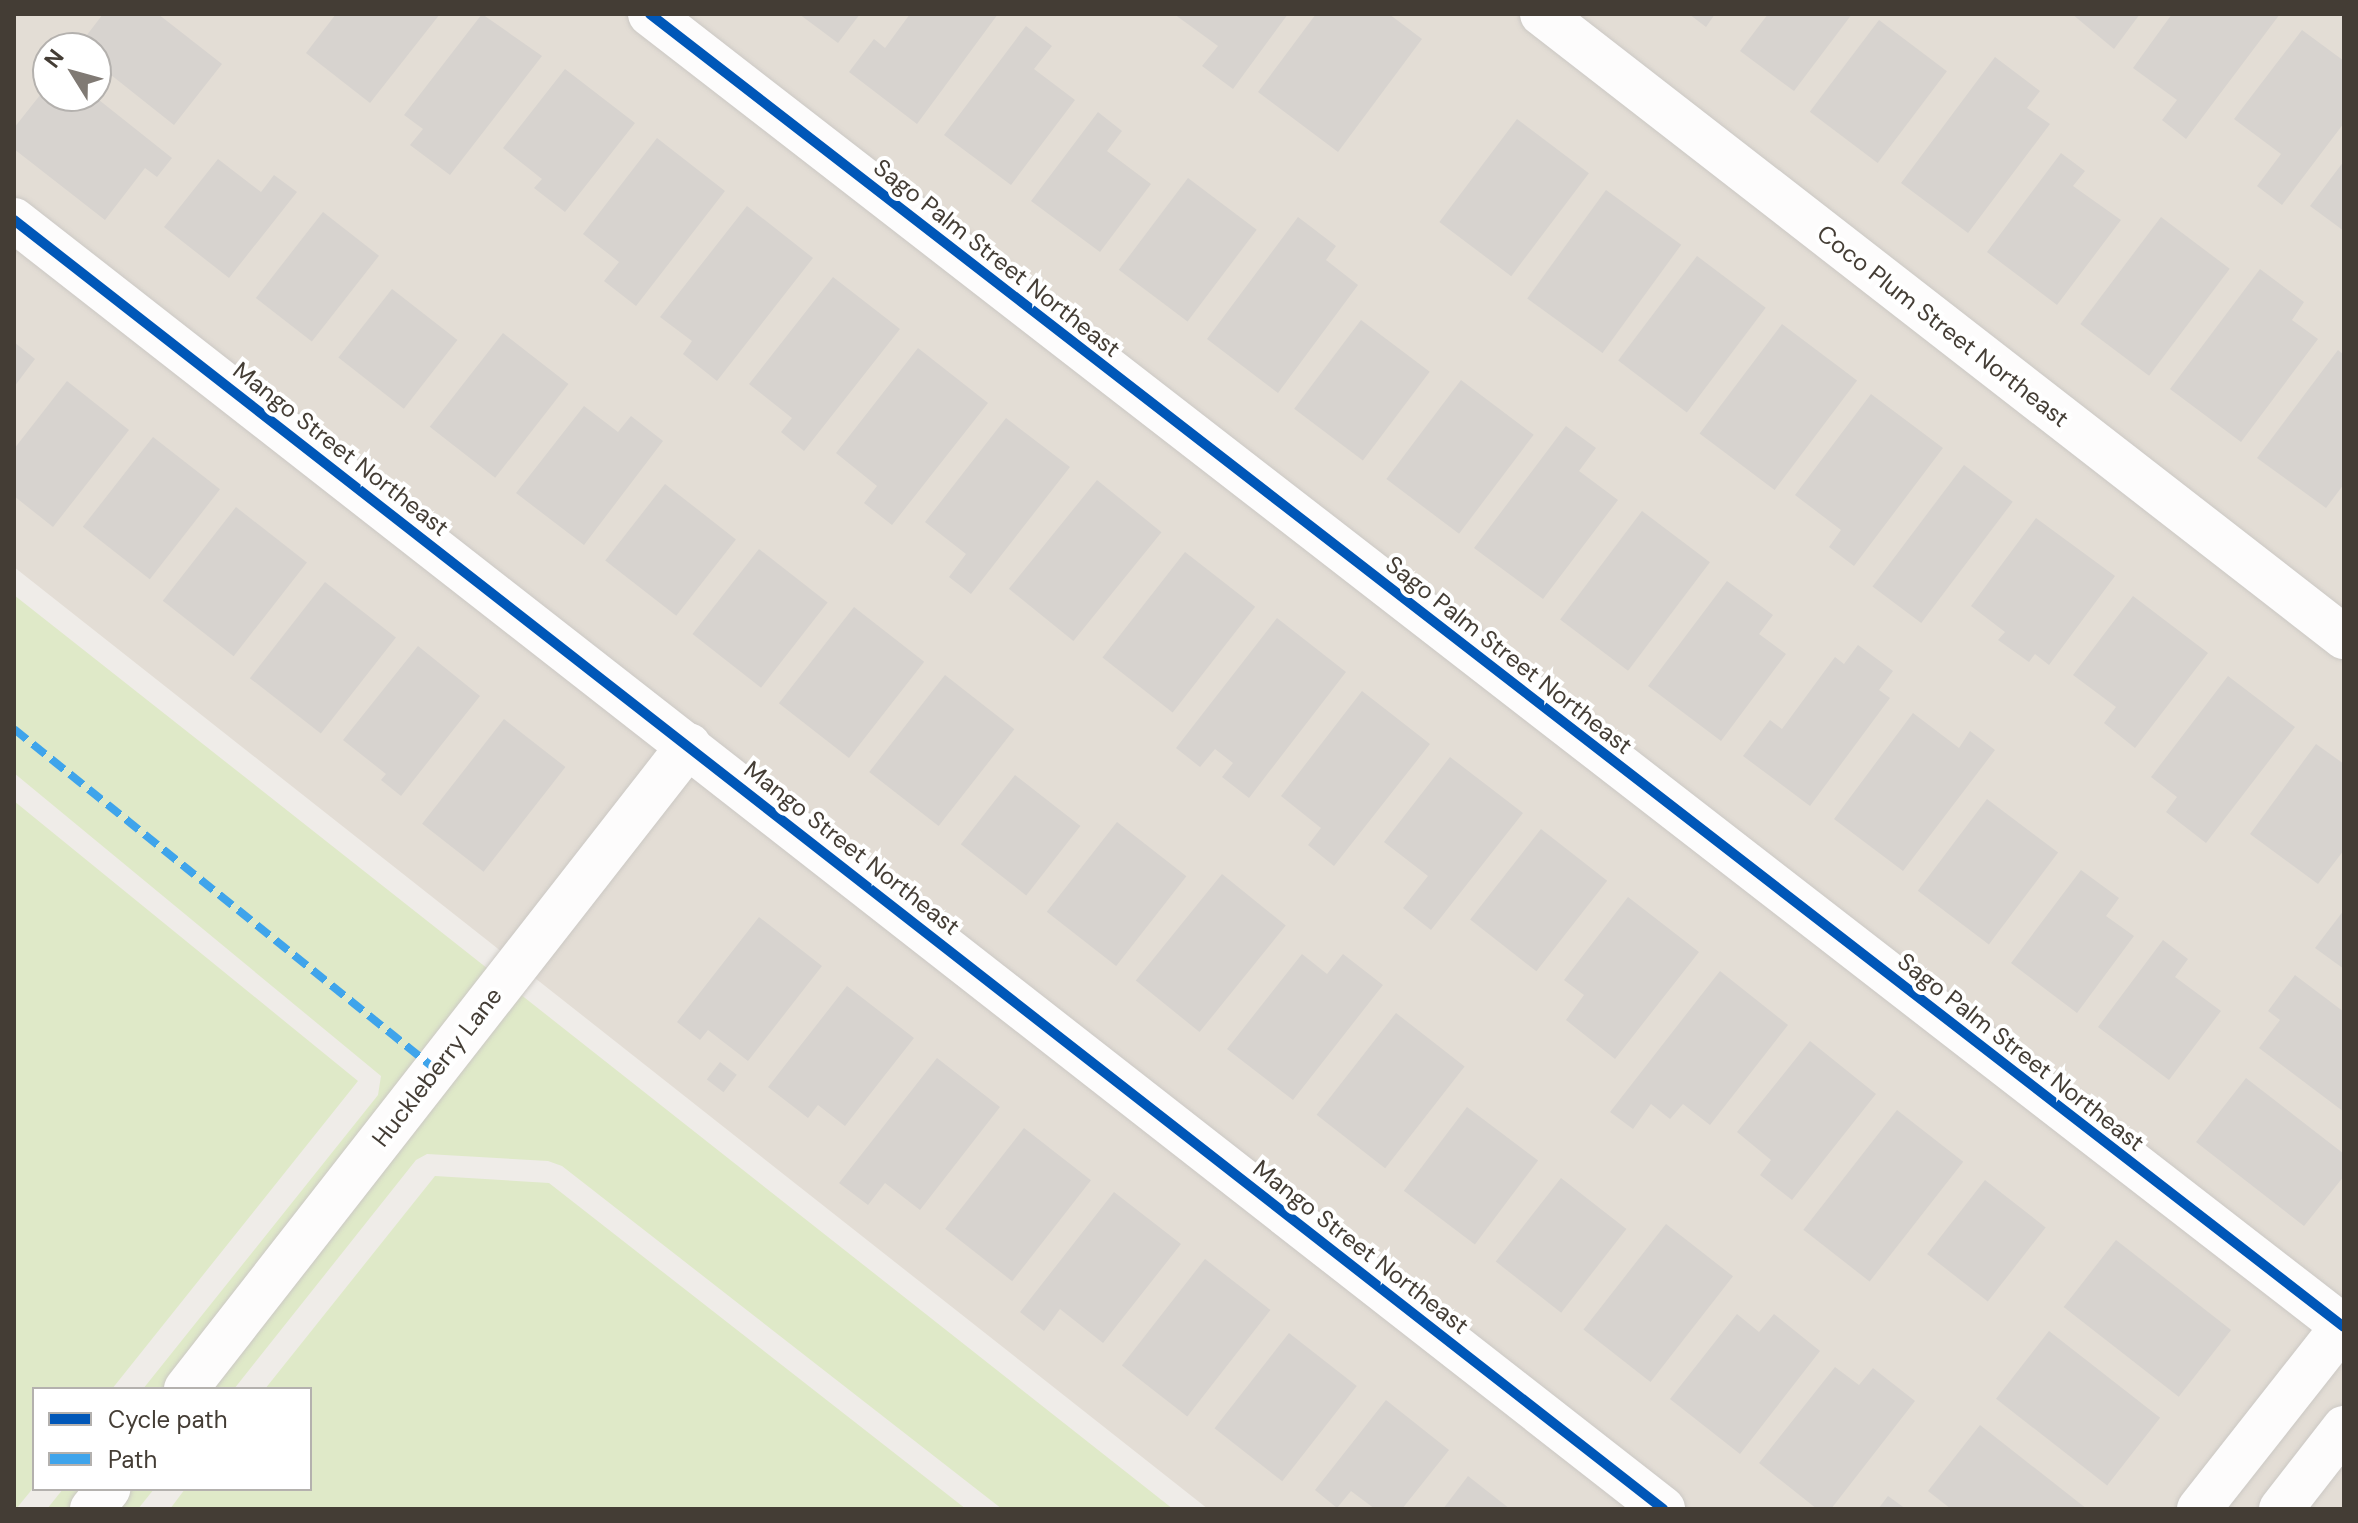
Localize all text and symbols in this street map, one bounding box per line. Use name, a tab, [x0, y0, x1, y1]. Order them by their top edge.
north arrow	[32, 32, 112, 112]
text: N	[38, 43, 70, 74]
street label: Sago Palm Street Northeast	[868, 153, 1126, 363]
street label: Coco Plum Street Northeast	[1811, 219, 2075, 433]
street label: Mango Street Northeast	[228, 356, 454, 542]
street label: Sago Palm Street Northeast	[1380, 550, 1638, 760]
street label: Mango Street Northeast	[739, 755, 965, 941]
street label: Sago Palm Street Northeast	[1892, 947, 2150, 1157]
street label: Huckleberry Lane	[366, 982, 508, 1152]
street label: Mango Street Northeast	[1248, 1154, 1474, 1340]
legend	[32, 1387, 312, 1491]
text: Cycle path	[108, 1404, 227, 1435]
text: Path	[108, 1444, 157, 1475]

